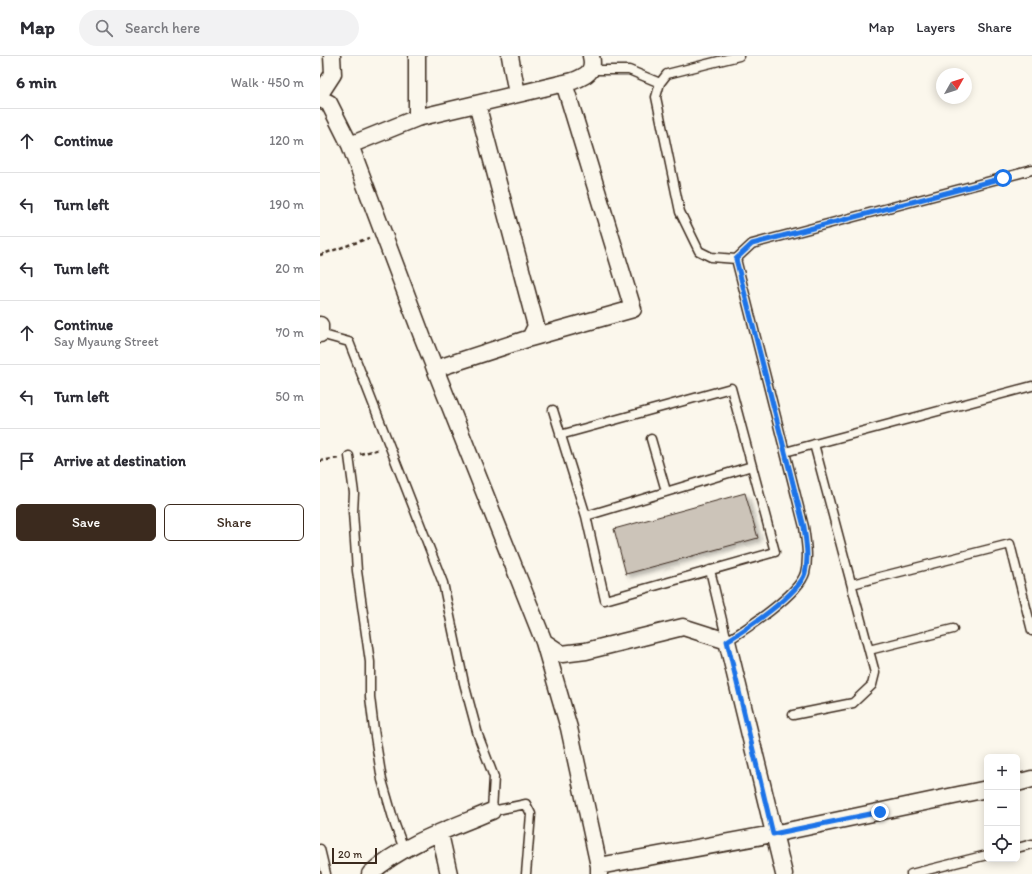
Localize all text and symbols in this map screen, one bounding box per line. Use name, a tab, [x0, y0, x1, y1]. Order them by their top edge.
search box	[79, 10, 359, 46]
text: Map	[20, 16, 55, 39]
icon: search	[93, 17, 115, 39]
text: Search here	[125, 19, 200, 37]
text: Map	[869, 19, 894, 36]
text: Layers	[916, 19, 955, 36]
text: Share	[977, 19, 1012, 36]
north arrow	[936, 68, 972, 104]
text: 6 min	[16, 72, 57, 92]
text: Walk · 450 m	[231, 75, 304, 90]
icon: ahead	[16, 130, 38, 152]
text: Continue	[54, 132, 113, 150]
text: 120 m	[269, 133, 304, 148]
route start	[994, 169, 1012, 187]
icon: left	[16, 194, 38, 216]
text: Turn left	[54, 196, 109, 214]
text: 190 m	[269, 197, 304, 212]
icon: left	[16, 258, 38, 280]
text: Turn left	[54, 260, 109, 278]
text: 20 m	[275, 261, 304, 276]
text: Continue	[54, 316, 113, 334]
icon: ahead	[16, 322, 38, 344]
text: 70 m	[276, 325, 304, 340]
text: Say Myaung Street	[54, 334, 159, 349]
icon: left	[16, 386, 38, 408]
text: Turn left	[54, 388, 109, 406]
text: 50 m	[275, 389, 304, 404]
icon: arrive	[16, 450, 38, 472]
text: Arrive at destination	[54, 452, 186, 470]
button: Save	[16, 504, 156, 541]
button: Share	[164, 504, 304, 541]
map controls	[984, 754, 1020, 862]
button: +	[984, 754, 1020, 790]
button: −	[984, 790, 1020, 826]
route end	[871, 803, 889, 821]
button: locate	[984, 826, 1020, 862]
scale bar	[332, 846, 377, 865]
text: 20 m	[338, 848, 362, 861]

